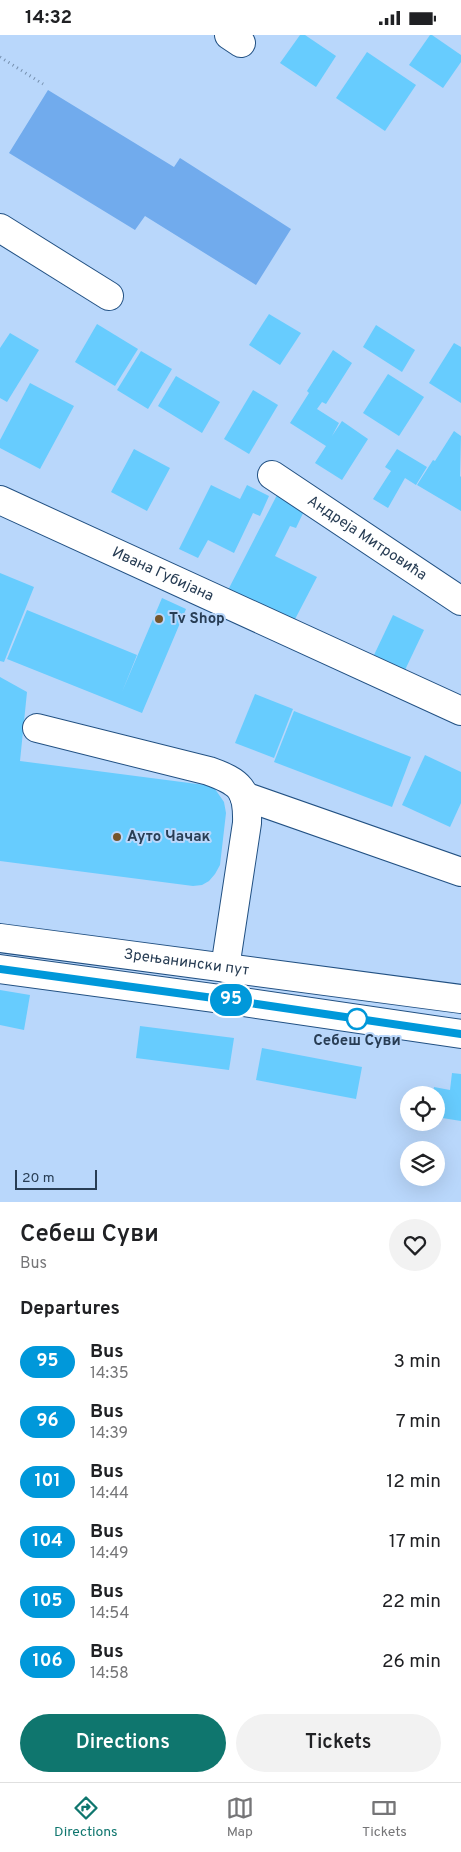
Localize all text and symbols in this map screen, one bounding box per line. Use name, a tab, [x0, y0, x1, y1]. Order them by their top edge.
text: 14:32	[25, 6, 72, 30]
street label: Андреја Митровића	[303, 492, 430, 585]
street label: Ивана Губијана	[109, 543, 217, 606]
place label: Tv Shop	[169, 610, 225, 629]
marker: Tv Shop	[153, 613, 165, 625]
place label: Ауто Чачак	[127, 828, 211, 847]
marker: Ауто Чачак	[111, 831, 123, 843]
street label: Зрењанински пут	[123, 945, 250, 980]
line badge: 95	[208, 984, 254, 1016]
text: 95	[220, 988, 242, 1011]
marker: Себеш Суви	[346, 1008, 368, 1030]
place label: Себеш Суви	[313, 1032, 401, 1051]
map controls	[400, 1086, 445, 1186]
button: locate	[400, 1086, 445, 1131]
button: layers	[400, 1141, 445, 1186]
scale bar	[15, 1167, 98, 1190]
text: 20 m	[22, 1170, 55, 1187]
button: heart	[389, 1219, 441, 1271]
text: Себеш Суви	[20, 1220, 159, 1250]
text: Bus	[20, 1254, 47, 1274]
text: Departures	[20, 1297, 120, 1321]
text: Bus	[90, 1340, 124, 1364]
text: 95	[36, 1350, 59, 1373]
text: 3 min	[393, 1350, 441, 1374]
text: 14:35	[90, 1364, 129, 1384]
text: Bus	[90, 1400, 124, 1424]
text: 96	[36, 1410, 59, 1433]
text: 7 min	[396, 1410, 441, 1434]
text: 14:39	[90, 1424, 128, 1444]
text: Bus	[90, 1460, 124, 1484]
text: 101	[34, 1470, 61, 1493]
text: 12 min	[386, 1470, 441, 1494]
text: 14:44	[90, 1484, 129, 1504]
text: Bus	[90, 1520, 124, 1544]
text: 104	[32, 1530, 63, 1553]
text: 17 min	[389, 1530, 441, 1554]
text: 14:49	[90, 1544, 128, 1564]
text: Bus	[90, 1580, 124, 1604]
text: 105	[32, 1590, 63, 1613]
text: 22 min	[382, 1590, 441, 1614]
text: 14:54	[90, 1604, 129, 1624]
text: Bus	[90, 1640, 124, 1664]
text: 106	[32, 1650, 63, 1673]
text: 26 min	[382, 1650, 441, 1674]
text: 14:58	[90, 1664, 129, 1684]
button: Directions	[20, 1714, 226, 1772]
button: Tickets	[236, 1714, 441, 1772]
tab: Directions	[54, 1794, 118, 1841]
tab: Map	[226, 1794, 254, 1841]
tab: Tickets	[362, 1794, 407, 1841]

